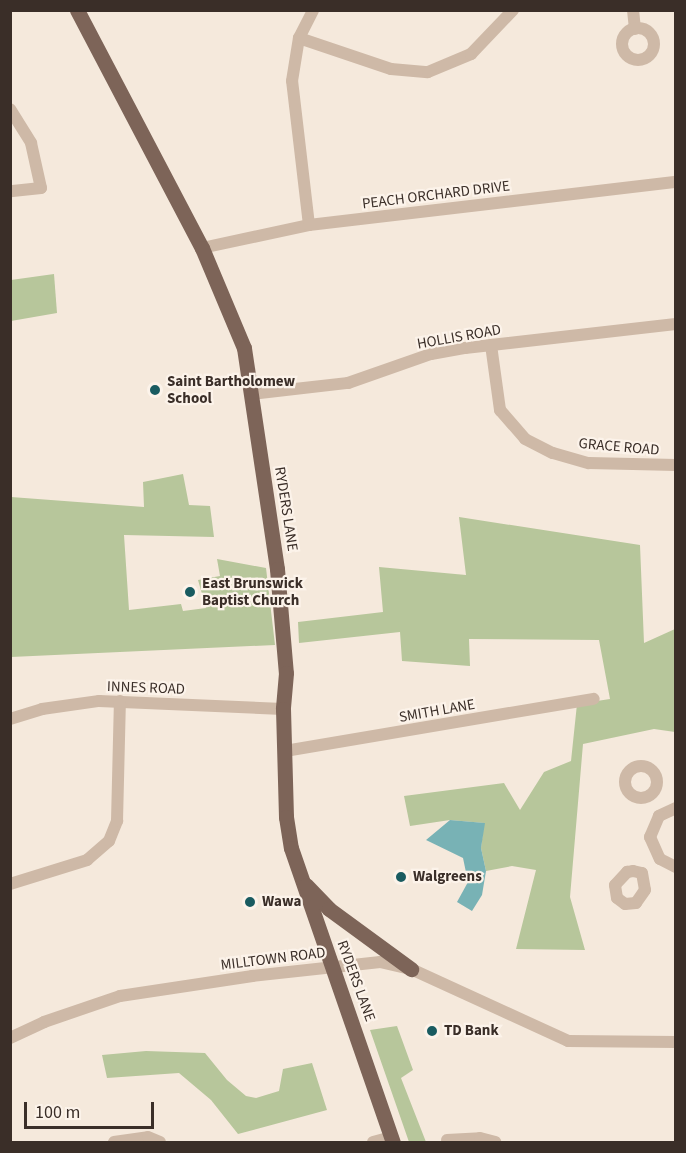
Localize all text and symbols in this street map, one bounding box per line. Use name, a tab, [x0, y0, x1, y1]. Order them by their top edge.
street label: PEACH ORCHARD DRIVE	[361, 177, 511, 213]
street label: HOLLIS ROAD	[416, 321, 502, 353]
place label: Saint Bartholomew School	[167, 372, 295, 407]
marker: Saint Bartholomew School	[148, 383, 162, 397]
street label: GRACE ROAD	[578, 435, 660, 459]
street label: RYDERS LANE	[270, 466, 302, 552]
place label: East Brunswick Baptist Church	[202, 574, 303, 609]
marker: East Brunswick Baptist Church	[183, 585, 197, 599]
street label: INNES ROAD	[107, 678, 185, 698]
street label: SMITH LANE	[398, 695, 476, 727]
place label: Walgreens	[413, 868, 482, 886]
marker: Walgreens	[394, 870, 408, 884]
place label: Wawa	[262, 893, 301, 911]
marker: Wawa	[243, 895, 257, 909]
street label: RYDERS LANE	[333, 938, 379, 1024]
street label: MILLTOWN ROAD	[220, 944, 326, 974]
place label: TD Bank	[444, 1022, 499, 1040]
marker: TD Bank	[425, 1024, 439, 1038]
scale bar	[27, 1090, 158, 1128]
text: 100 m	[35, 1100, 80, 1125]

